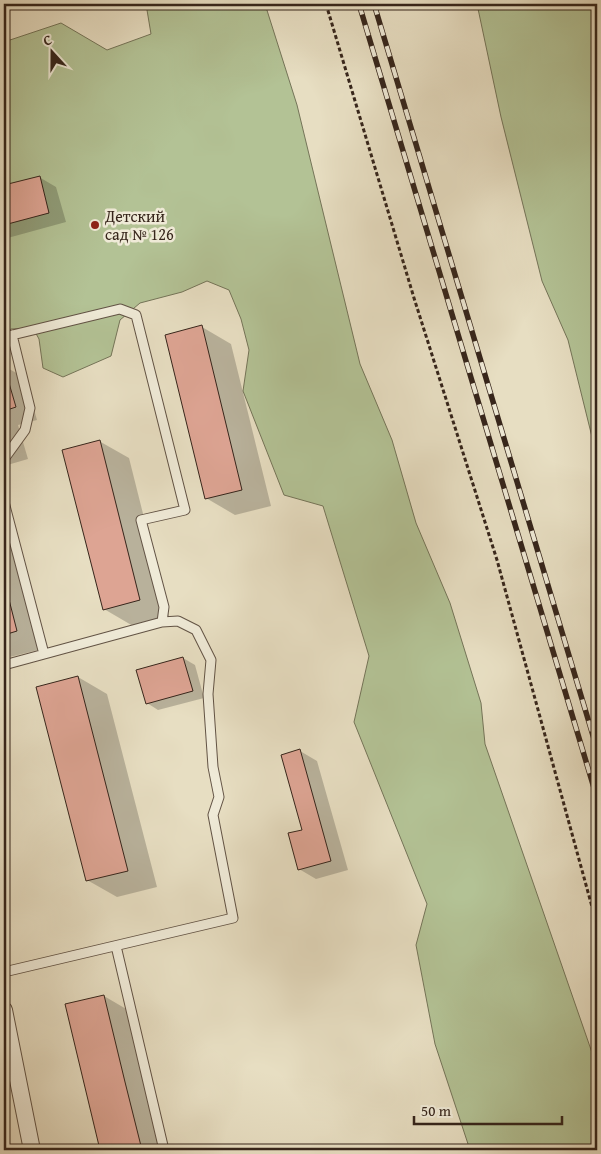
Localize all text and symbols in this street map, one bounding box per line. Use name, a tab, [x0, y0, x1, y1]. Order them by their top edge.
north arrow	[28, 28, 78, 78]
text: С	[40, 29, 55, 51]
place label: Детский сад № 126	[104, 204, 174, 246]
marker: Детский сад № 126	[89, 219, 101, 231]
scale bar	[414, 1094, 561, 1126]
text: 50 m	[421, 1100, 452, 1121]

